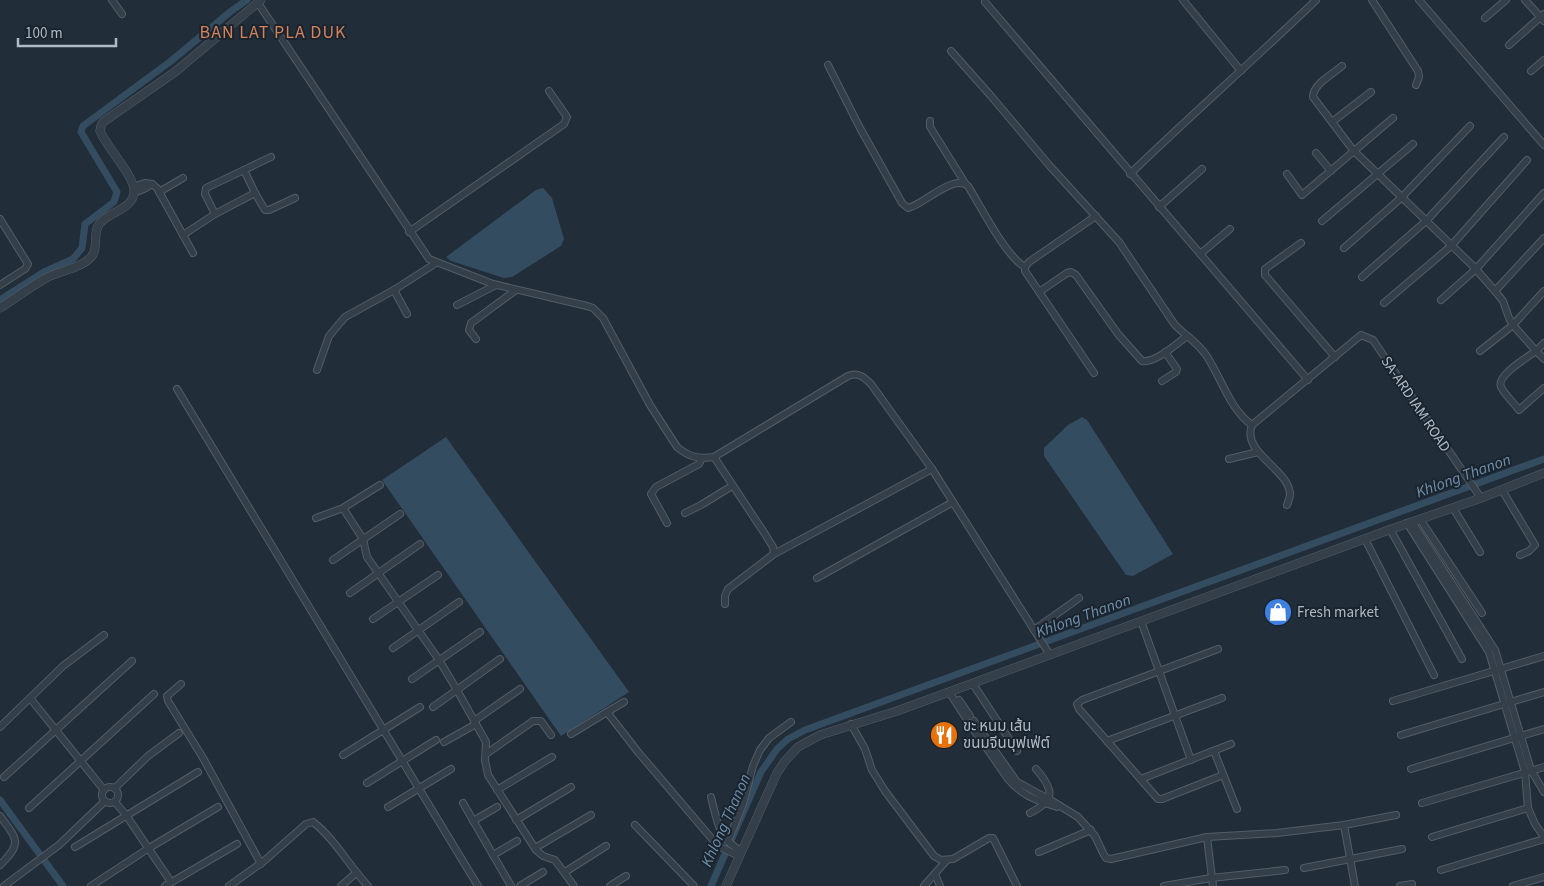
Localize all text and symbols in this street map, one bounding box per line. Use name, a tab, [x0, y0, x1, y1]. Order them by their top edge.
scale bar	[18, 15, 115, 47]
district label: BAN LAT PLA DUK	[200, 20, 346, 45]
text: 100 m	[25, 23, 63, 44]
street label: SA-ARD IAM ROAD	[1376, 352, 1455, 456]
water label: Khlong Thanon	[1413, 449, 1514, 503]
water label: Khlong Thanon	[1033, 589, 1134, 643]
shop icon: Fresh market	[1263, 597, 1293, 627]
place label: Fresh market	[1297, 602, 1379, 623]
place label: ขะ หนม เส้น ขนมจีนบุฟเฟ่ต์	[963, 716, 1050, 754]
restaurant icon: ขะ หนม เส้น ขนมจีนบุฟเฟ่ต์	[929, 720, 959, 750]
water label: Khlong Thanon	[696, 770, 756, 870]

